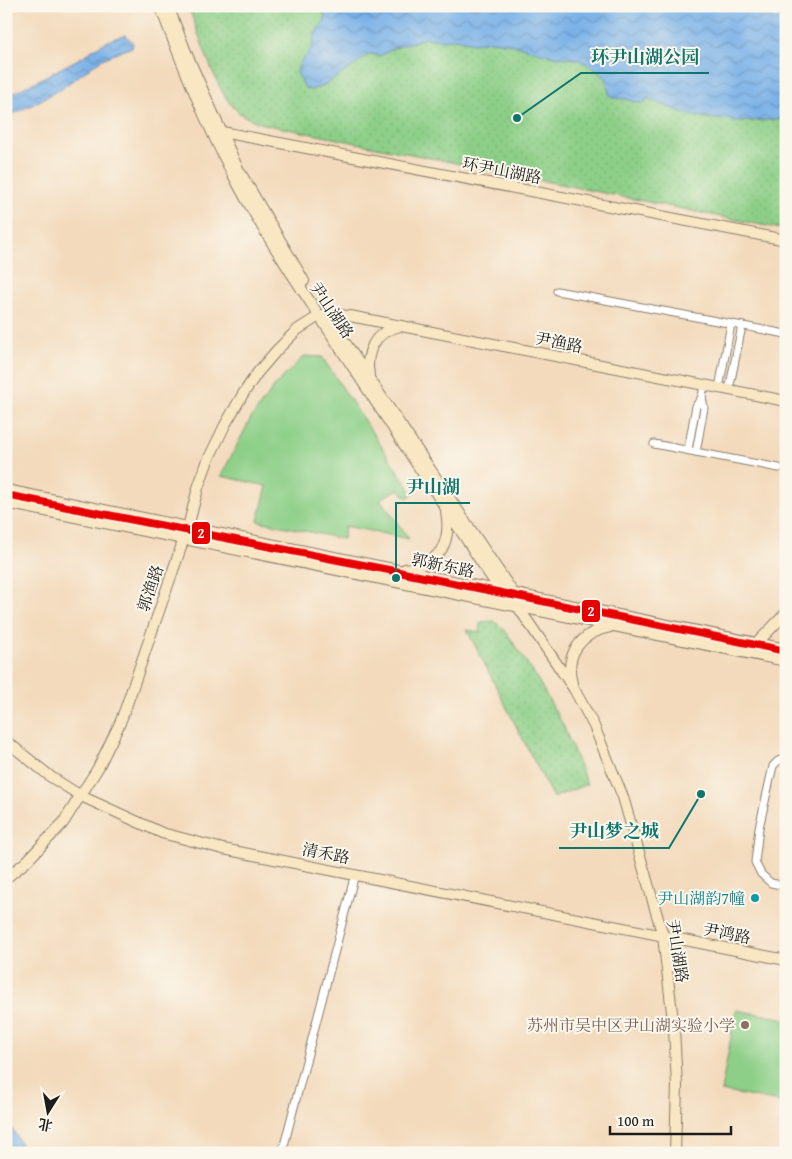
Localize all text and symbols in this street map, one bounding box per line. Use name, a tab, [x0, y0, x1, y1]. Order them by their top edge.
callout: 环尹山湖公园	[581, 40, 709, 73]
text: 环尹山湖公园	[591, 43, 699, 70]
street label: 环尹山湖路	[460, 151, 544, 189]
street label: 尹山湖路	[304, 277, 360, 343]
street label: 尹渔路	[533, 326, 585, 358]
callout: 尹山湖	[396, 470, 470, 503]
text: 尹山湖	[406, 473, 460, 500]
line badge: 2	[191, 521, 211, 545]
text: 2	[197, 523, 205, 543]
street label: 郭新东路	[409, 547, 477, 583]
street label: 郭渔路	[131, 561, 169, 615]
line badge: 2	[581, 599, 601, 623]
text: 2	[587, 601, 595, 621]
callout: 尹山梦之城	[559, 815, 669, 848]
text: 尹山梦之城	[569, 817, 659, 844]
street label: 清禾路	[300, 837, 352, 869]
place label: 尹山湖韵7幢	[657, 886, 745, 910]
marker: 尹山湖韵7幢	[749, 892, 761, 904]
street label: 尹鸿路	[701, 917, 753, 949]
street label: 尹山湖路	[661, 918, 695, 984]
place label: 苏州市吴中区尹山湖实验小学	[527, 1013, 735, 1037]
marker: 苏州市吴中区尹山湖实验小学	[739, 1019, 751, 1031]
north arrow	[22, 1086, 72, 1136]
scale bar	[610, 1104, 731, 1136]
text: 100 m	[617, 1110, 655, 1131]
text: 北	[37, 1114, 54, 1136]

